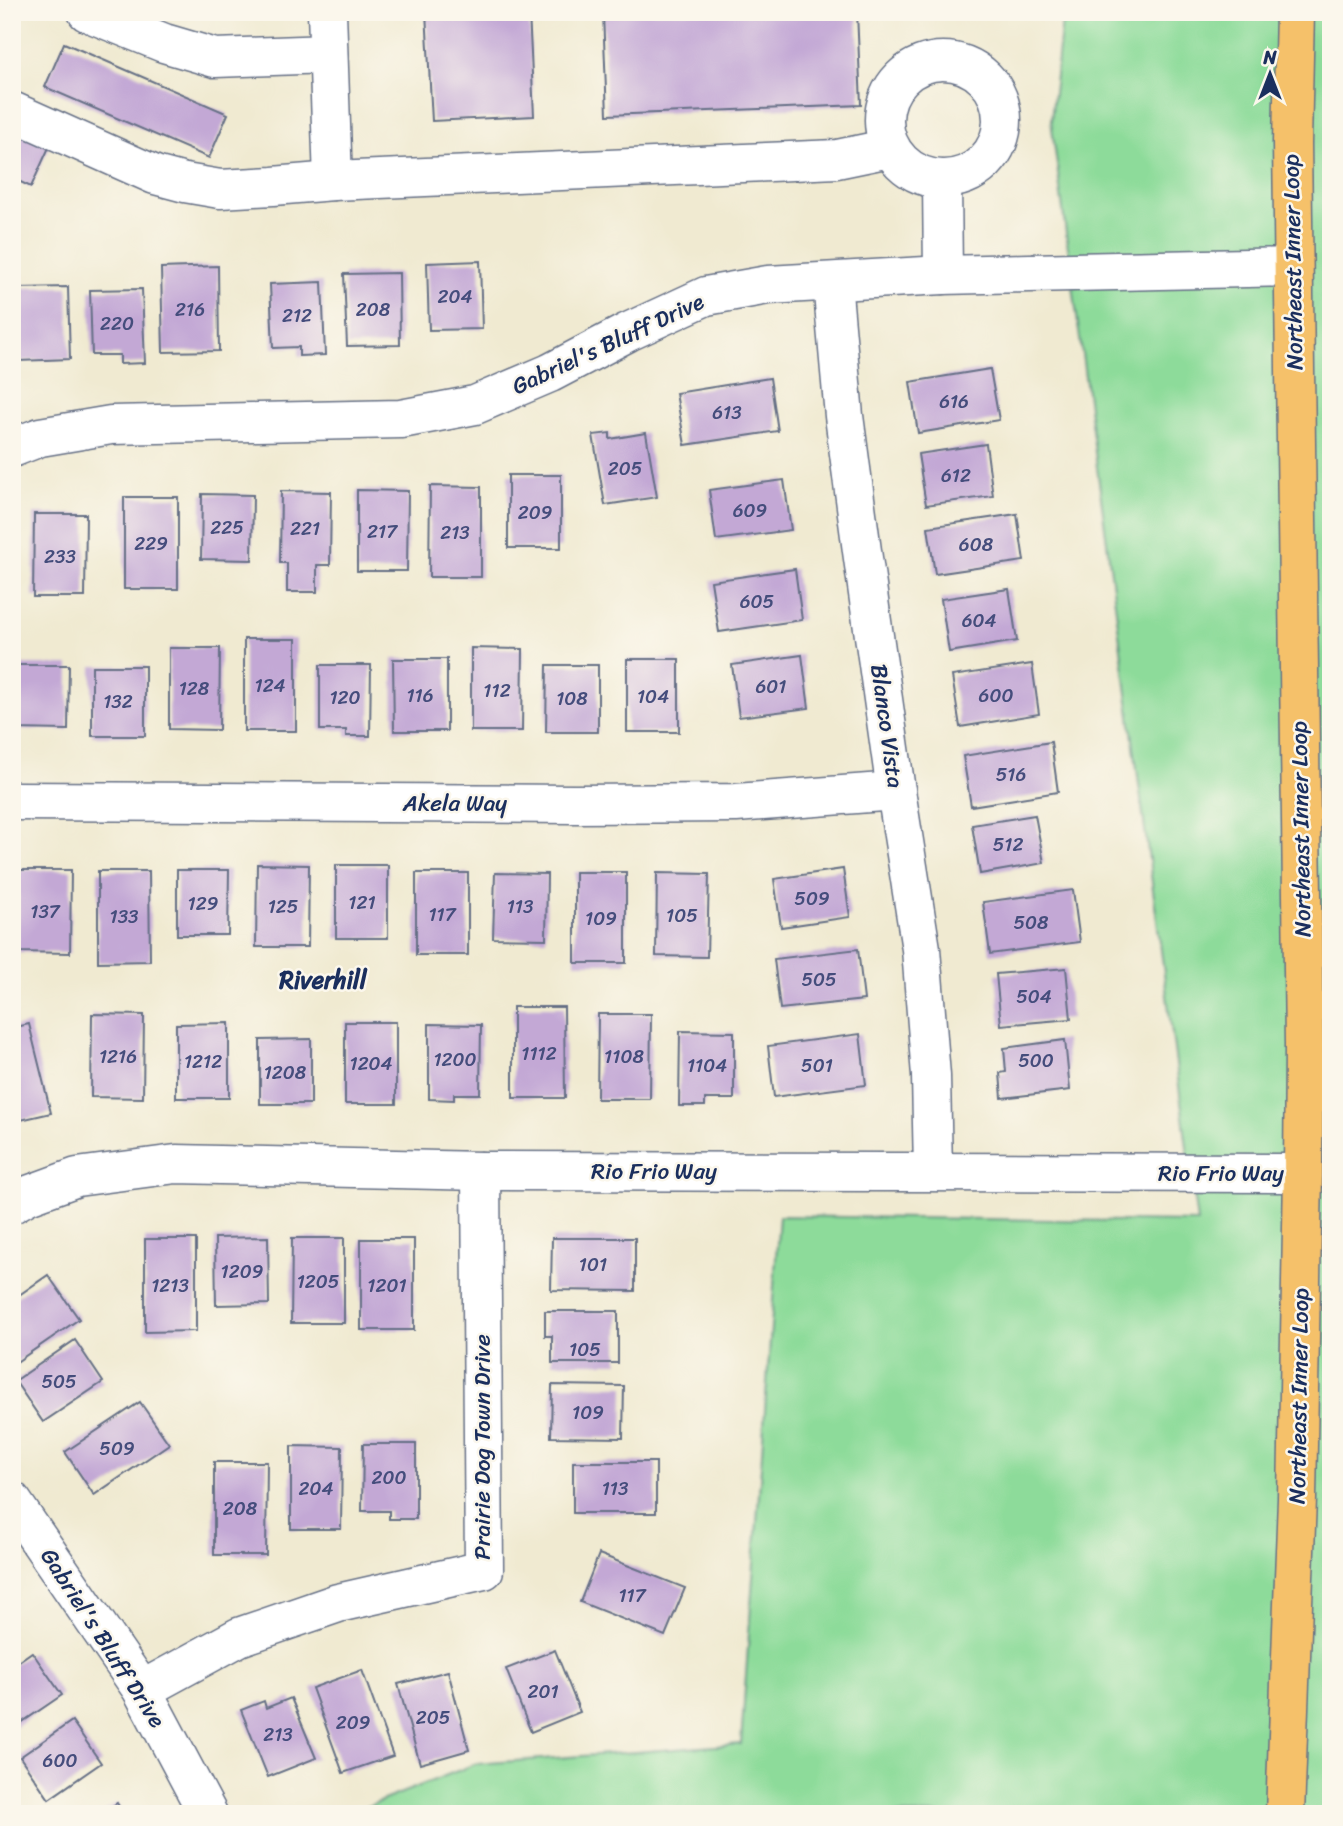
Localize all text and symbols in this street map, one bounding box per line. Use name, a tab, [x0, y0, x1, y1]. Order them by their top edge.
north arrow	[1234, 38, 1304, 108]
text: N	[1262, 41, 1277, 74]
street label: Northeast Inner Loop	[1271, 154, 1315, 370]
house number: 204	[438, 280, 473, 313]
street label: Gabriel's Bluff Drive	[505, 281, 711, 407]
house number: 216	[175, 293, 205, 326]
house number: 208	[356, 293, 391, 326]
house number: 212	[282, 299, 312, 332]
house number: 220	[100, 307, 134, 340]
house number: 616	[939, 385, 969, 418]
house number: 613	[712, 396, 742, 429]
house number: 205	[608, 452, 643, 485]
house number: 612	[941, 459, 971, 492]
house number: 609	[733, 494, 767, 527]
house number: 209	[518, 496, 552, 529]
house number: 225	[210, 511, 244, 544]
house number: 221	[290, 512, 320, 545]
house number: 217	[367, 515, 398, 548]
house number: 213	[440, 516, 470, 549]
house number: 229	[134, 527, 168, 560]
house number: 608	[959, 528, 994, 561]
house number: 233	[44, 540, 76, 573]
house number: 605	[740, 585, 775, 618]
house number: 604	[962, 604, 996, 637]
street label: Blanco Vista	[858, 661, 916, 791]
house number: 124	[255, 669, 286, 702]
house number: 601	[756, 670, 786, 703]
house number: 128	[179, 672, 210, 705]
house number: 112	[483, 674, 511, 707]
house number: 116	[406, 679, 434, 712]
house number: 600	[979, 679, 1013, 712]
house number: 104	[637, 680, 669, 713]
house number: 120	[329, 681, 361, 714]
house number: 108	[556, 682, 588, 715]
house number: 132	[103, 685, 133, 718]
street label: Northeast Inner Loop	[1279, 721, 1323, 937]
house number: 516	[996, 758, 1026, 791]
street label: Akela Way	[402, 783, 507, 824]
house number: 512	[993, 828, 1023, 861]
house number: 509	[794, 882, 830, 915]
house number: 121	[348, 886, 376, 919]
house number: 129	[188, 887, 218, 920]
house number: 125	[268, 890, 299, 923]
house number: 113	[507, 890, 534, 923]
house number: 137	[30, 895, 61, 928]
house number: 117	[428, 898, 457, 931]
house number: 105	[666, 899, 698, 932]
house number: 133	[109, 900, 139, 933]
house number: 109	[585, 902, 617, 935]
house number: 508	[1013, 906, 1049, 939]
district label: Riverhill	[278, 959, 368, 1001]
house number: 505	[801, 963, 837, 996]
house number: 504	[1016, 980, 1052, 1013]
house number: 1112	[521, 1037, 557, 1070]
house number: 1216	[99, 1040, 137, 1073]
house number: 1108	[604, 1040, 644, 1073]
house number: 1200	[433, 1043, 477, 1076]
house number: 500	[1018, 1044, 1054, 1077]
house number: 1212	[184, 1045, 222, 1078]
house number: 1204	[350, 1047, 393, 1080]
house number: 1104	[687, 1049, 727, 1082]
house number: 501	[801, 1049, 833, 1082]
house number: 1208	[264, 1056, 307, 1089]
street label: Rio Frio Way	[591, 1151, 717, 1192]
street label: Rio Frio Way	[1158, 1153, 1284, 1194]
house number: 101	[579, 1248, 607, 1281]
house number: 1209	[221, 1255, 263, 1288]
house number: 1205	[297, 1265, 340, 1298]
house number: 1213	[151, 1269, 189, 1302]
house number: 1201	[367, 1269, 407, 1302]
street label: Northeast Inner Loop	[1277, 1288, 1321, 1504]
house number: 105	[569, 1333, 601, 1366]
street label: Prairie Dog Town Drive	[462, 1334, 503, 1560]
house number: 505	[41, 1365, 77, 1398]
house number: 109	[572, 1396, 604, 1429]
house number: 509	[99, 1432, 135, 1465]
house number: 200	[372, 1461, 406, 1494]
house number: 204	[299, 1472, 334, 1505]
house number: 113	[602, 1472, 629, 1505]
house number: 208	[223, 1492, 258, 1525]
street label: Gabriel's Bluff Drive	[29, 1540, 177, 1736]
house number: 117	[618, 1579, 647, 1612]
house number: 201	[527, 1675, 559, 1708]
house number: 205	[416, 1701, 451, 1734]
house number: 209	[336, 1706, 370, 1739]
house number: 213	[263, 1718, 293, 1751]
house number: 600	[43, 1744, 77, 1777]

